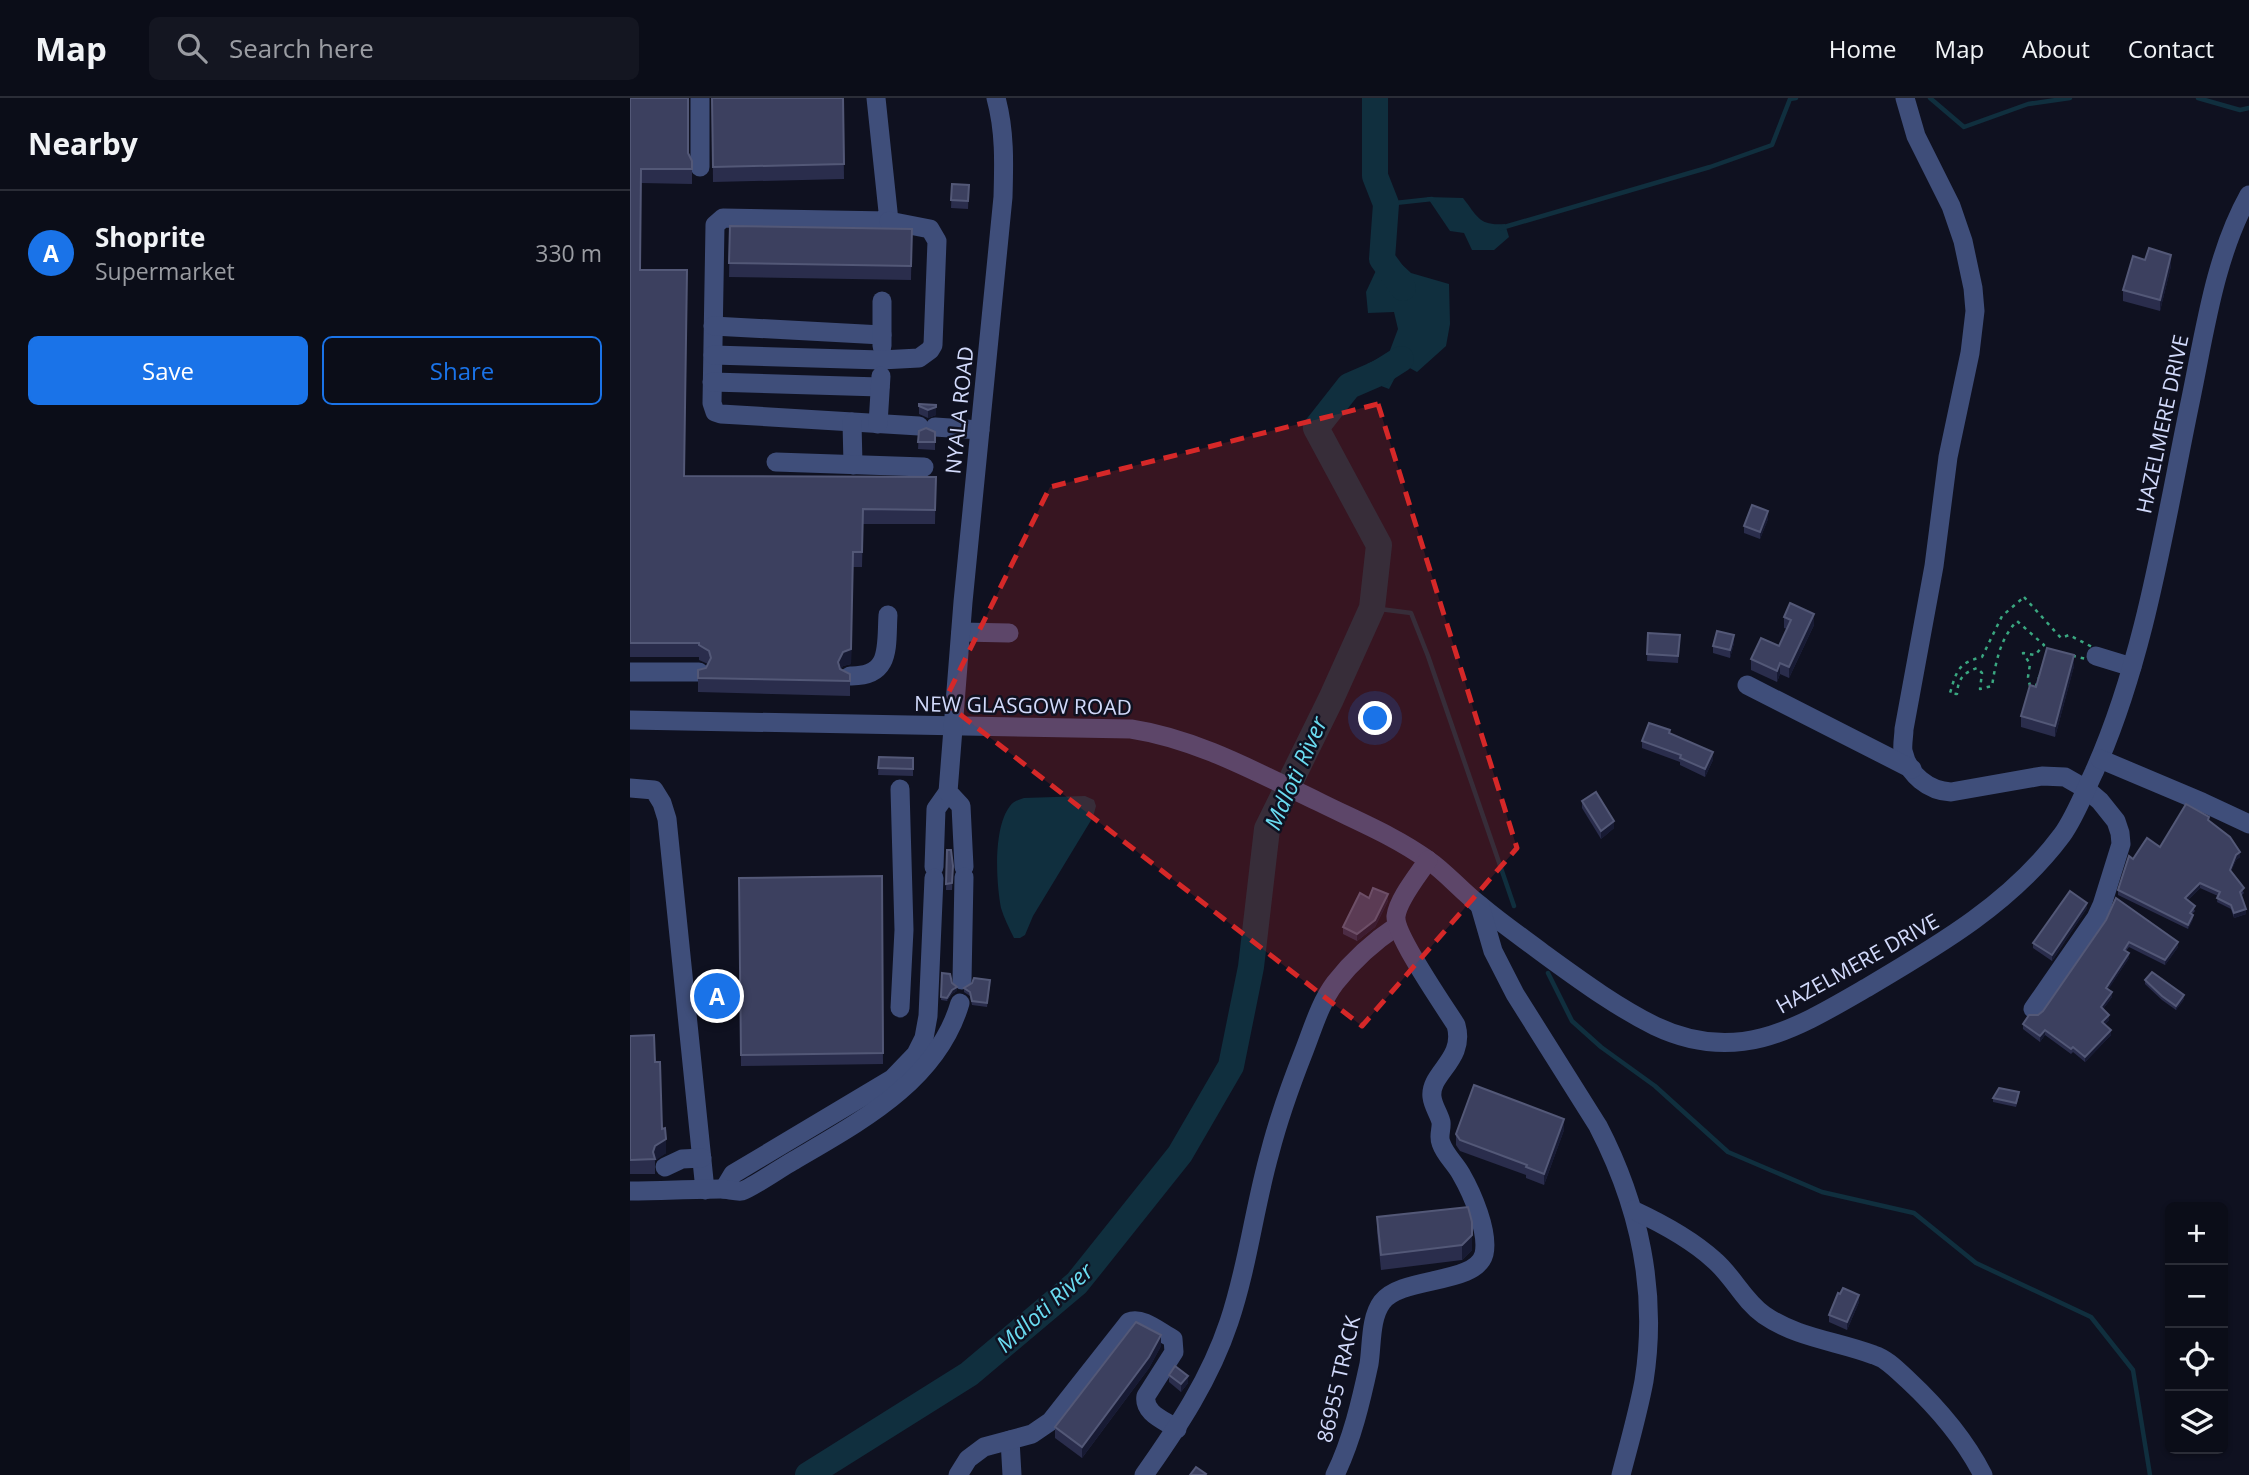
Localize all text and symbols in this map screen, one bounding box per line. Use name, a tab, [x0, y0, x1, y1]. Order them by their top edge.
search box	[149, 17, 639, 80]
text: Map	[35, 26, 107, 71]
icon: search	[173, 29, 211, 67]
text: Search here	[229, 30, 374, 66]
text: Home	[1829, 32, 1897, 65]
text: Map	[1935, 32, 1984, 65]
text: About	[2022, 32, 2090, 65]
text: Contact	[2128, 32, 2214, 65]
text: Nearby	[28, 123, 138, 164]
text: Shoprite	[95, 219, 205, 255]
text: A	[43, 237, 59, 269]
text: 330 m	[535, 237, 602, 269]
text: Supermarket	[95, 255, 235, 287]
street label: HAZELMERE DRIVE	[2129, 332, 2195, 516]
button: Save	[28, 336, 308, 405]
button: Share	[322, 336, 602, 405]
street label: NYALA ROAD	[938, 345, 980, 475]
street label: NEW GLASGOW ROAD	[914, 689, 1132, 721]
your location	[1358, 701, 1392, 735]
water label: Mdloti River	[1256, 711, 1335, 835]
street label: HAZELMERE DRIVE	[1770, 907, 1944, 1019]
pin: A	[694, 970, 740, 1022]
map controls	[2165, 1202, 2228, 1454]
button: +	[2165, 1202, 2228, 1265]
water label: Mdloti River	[988, 1254, 1100, 1359]
button: −	[2165, 1265, 2228, 1328]
street label: 86955 TRACK	[1310, 1313, 1366, 1445]
button: locate	[2165, 1328, 2228, 1391]
button: layers	[2165, 1391, 2228, 1454]

